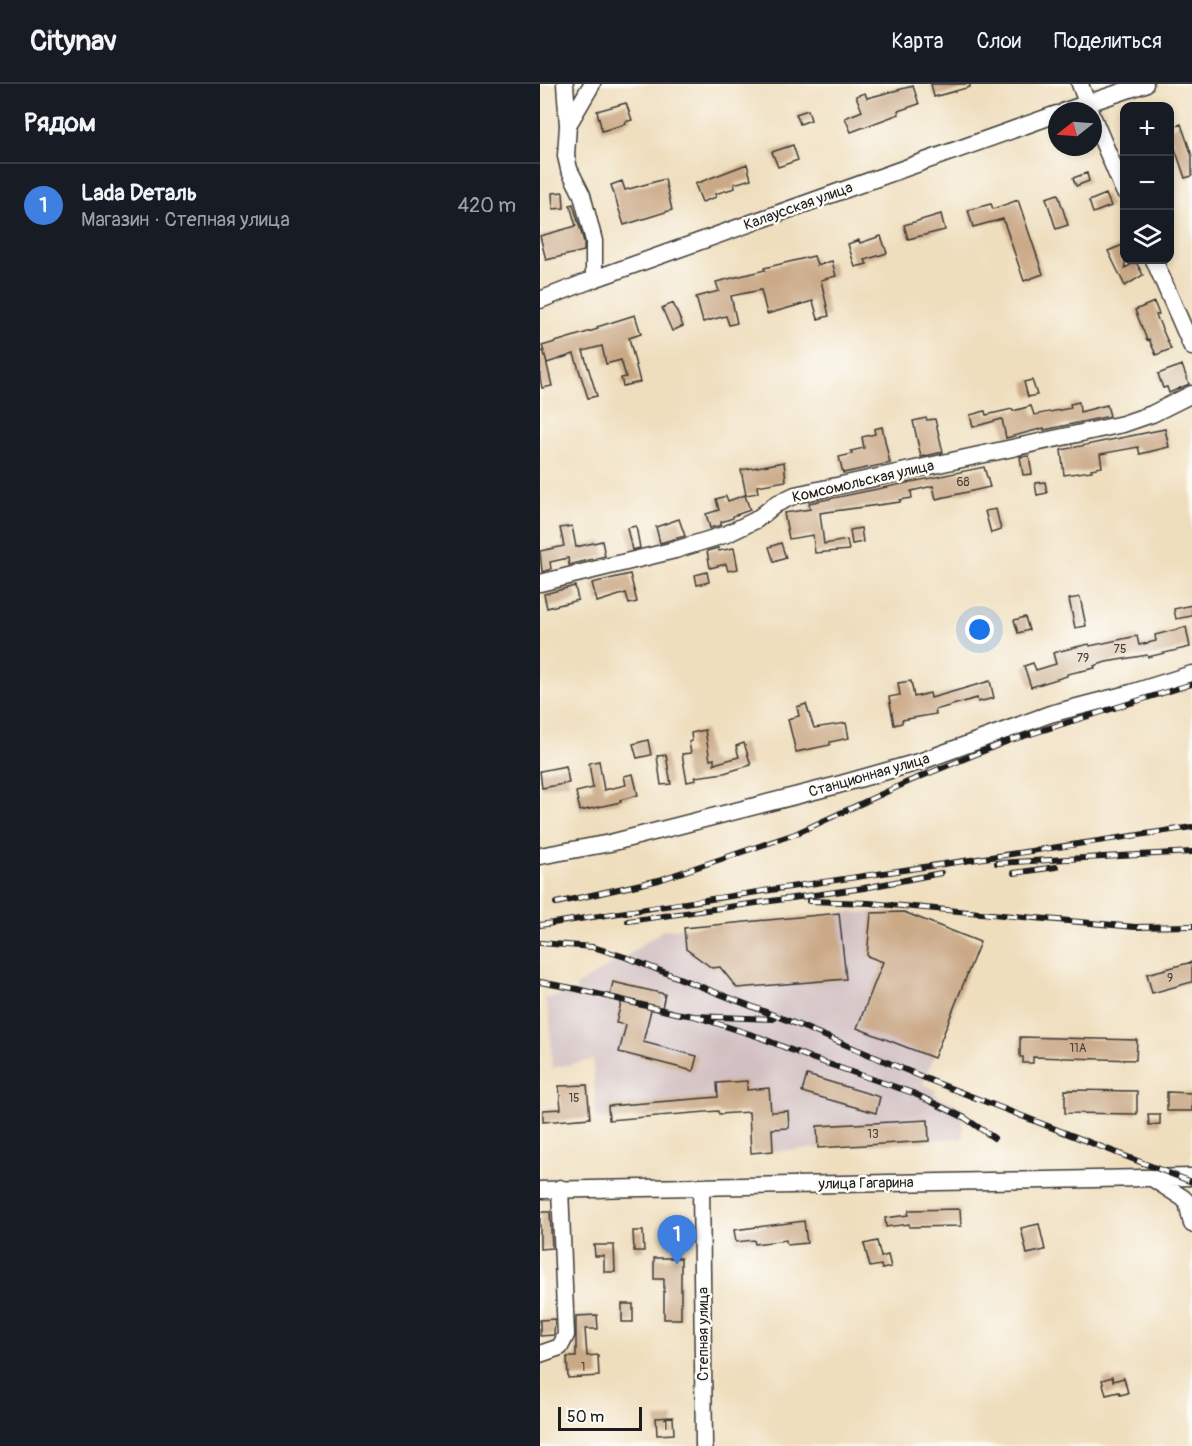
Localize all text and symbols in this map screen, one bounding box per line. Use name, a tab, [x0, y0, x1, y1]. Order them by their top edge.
text: Citynav	[30, 24, 117, 59]
text: Карта	[891, 28, 943, 55]
text: Слои	[976, 28, 1021, 55]
text: Поделиться	[1054, 28, 1162, 55]
north arrow	[1048, 102, 1102, 156]
map controls	[1120, 102, 1174, 264]
button: +	[1120, 102, 1174, 156]
text: Рядом	[24, 107, 96, 139]
button: −	[1120, 156, 1174, 210]
street label: Калаусская улица	[741, 178, 855, 235]
text: Lada Dеталь	[81, 179, 197, 207]
text: 1	[40, 193, 47, 218]
text: 420 m	[457, 193, 516, 218]
text: Магазин · Степная улица	[81, 207, 290, 232]
button: layers	[1120, 210, 1174, 264]
street label: Комсомольская улица	[790, 456, 936, 507]
house number: 68	[956, 475, 970, 490]
your location	[965, 615, 994, 644]
house number: 75	[1114, 642, 1126, 657]
house number: 79	[1077, 651, 1089, 666]
street label: Станционная улица	[806, 749, 932, 802]
house number: 9	[1167, 971, 1173, 986]
house number: 11А	[1069, 1041, 1087, 1056]
house number: 15	[568, 1091, 580, 1106]
house number: 13	[867, 1127, 879, 1142]
street label: улица Гагарина	[817, 1173, 914, 1194]
pin: 1	[658, 1216, 696, 1265]
street label: Степная улица	[694, 1287, 713, 1381]
house number: 1	[581, 1360, 585, 1375]
scale bar	[558, 1404, 642, 1432]
text: 50 m	[567, 1407, 604, 1427]
house number: 1	[663, 1419, 667, 1434]

